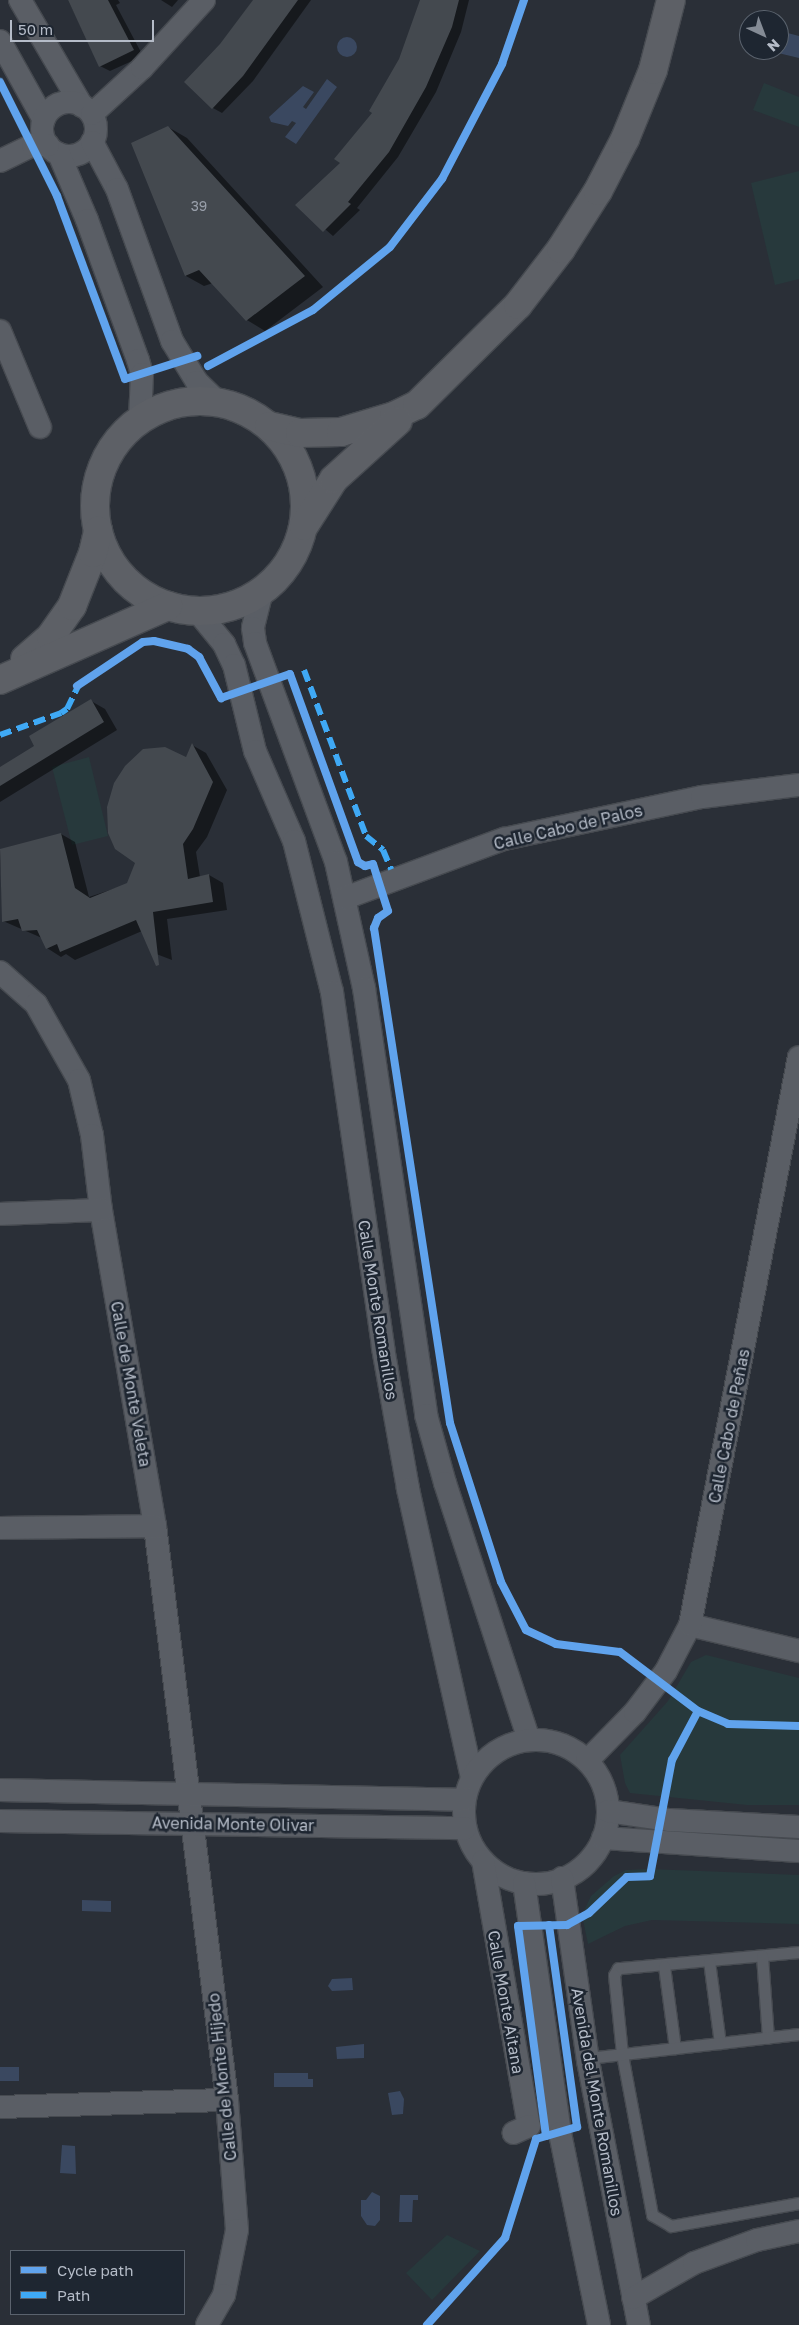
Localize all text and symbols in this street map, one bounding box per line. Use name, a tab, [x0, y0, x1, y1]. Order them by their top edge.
scale bar	[12, 10, 156, 42]
north arrow	[739, 10, 789, 60]
text: 50 m	[18, 20, 53, 38]
text: N	[764, 36, 784, 55]
house number: 39	[191, 198, 207, 214]
street label: Calle Cabo de Palos	[492, 801, 644, 853]
street label: Calle Monte Romanillos	[354, 1219, 402, 1401]
street label: Calle de Monte Veleta	[107, 1300, 155, 1468]
street label: Calle Cabo de Peñas	[705, 1347, 753, 1505]
street label: Avenida Monte Olivar	[152, 1813, 314, 1835]
street label: Calle Monte Aitana	[484, 1929, 528, 2075]
street label: Avenida del Monte Romanillos	[567, 1986, 627, 2218]
street label: Calle de Monte Hijedo	[204, 1992, 240, 2162]
legend	[10, 2250, 185, 2315]
text: Cycle path	[57, 2261, 133, 2279]
text: Path	[57, 2286, 90, 2304]

